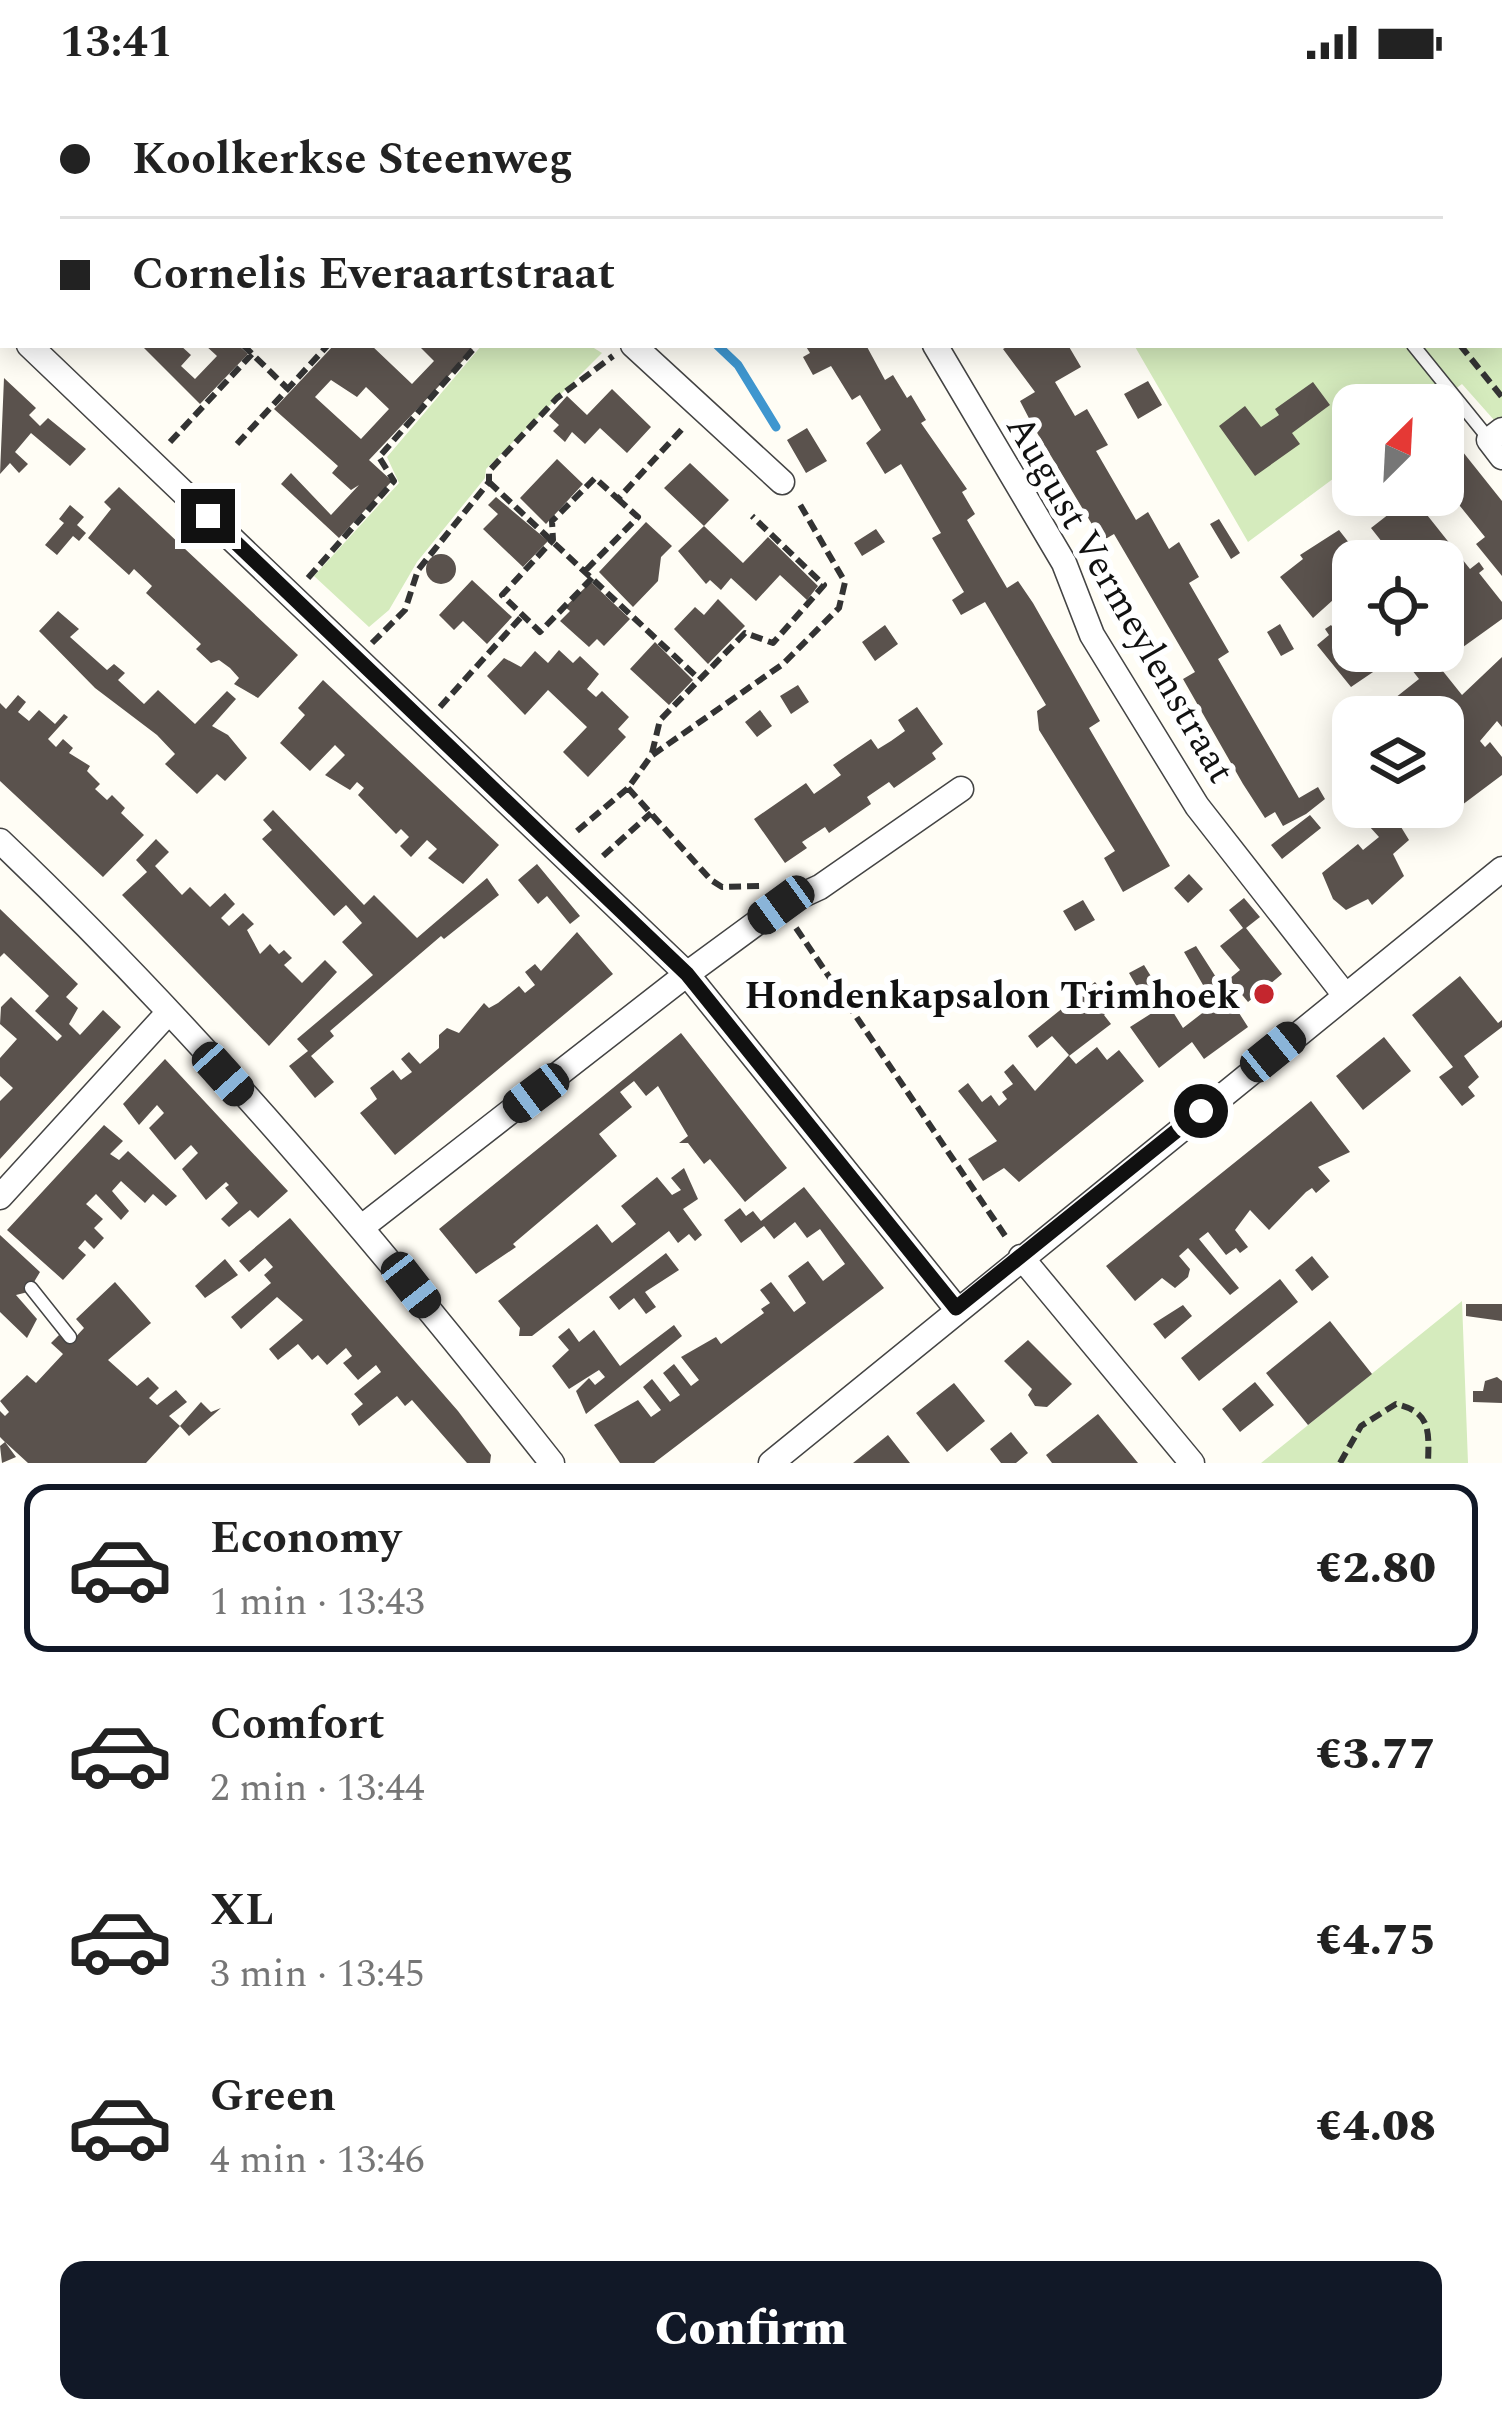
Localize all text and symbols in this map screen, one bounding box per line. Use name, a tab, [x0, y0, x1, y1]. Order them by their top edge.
text: 13:41	[60, 8, 173, 77]
text: Koolkerkse Steenweg	[132, 125, 573, 194]
text: Cornelis Everaartstraat	[132, 240, 615, 309]
north arrow	[1332, 384, 1464, 516]
map controls	[1332, 384, 1464, 828]
street label: August Vermeylenstraat	[990, 404, 1250, 795]
route end	[181, 489, 235, 543]
button: locate	[1332, 540, 1464, 672]
button: layers	[1332, 696, 1464, 828]
car	[741, 869, 821, 941]
place label: Hondenkapsalon Trimhoek	[745, 967, 1240, 1026]
marker: Hondenkapsalon Trimhoek	[1251, 981, 1277, 1007]
car	[1234, 1015, 1312, 1089]
car	[186, 1035, 260, 1113]
car	[496, 1057, 576, 1129]
route start	[1174, 1084, 1228, 1138]
car	[375, 1246, 447, 1324]
text: Economy	[210, 1504, 401, 1573]
icon: car	[66, 1514, 174, 1622]
text: €2.80	[1315, 1534, 1436, 1603]
text: 1 min · 13:43	[210, 1573, 425, 1632]
text: Comfort	[210, 1690, 385, 1759]
icon: car	[66, 1700, 174, 1808]
text: €3.77	[1315, 1720, 1436, 1789]
text: 2 min · 13:44	[210, 1759, 425, 1818]
text: XL	[210, 1876, 274, 1945]
icon: car	[66, 1886, 174, 1994]
text: €4.75	[1315, 1906, 1436, 1975]
text: 3 min · 13:45	[210, 1945, 425, 2004]
text: Green	[210, 2062, 336, 2131]
icon: car	[66, 2072, 174, 2180]
text: €4.08	[1315, 2092, 1436, 2161]
text: 4 min · 13:46	[210, 2131, 425, 2190]
button: Confirm	[60, 2261, 1442, 2399]

